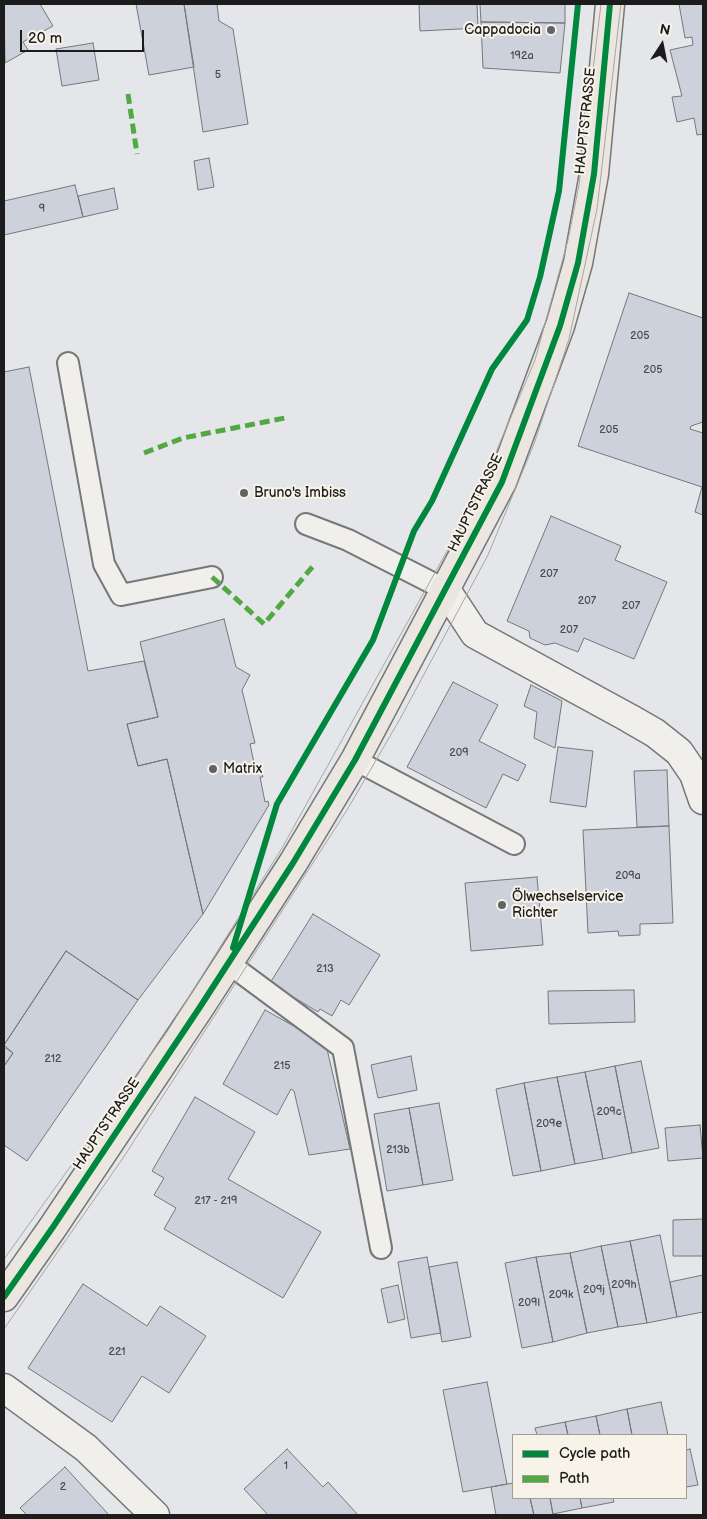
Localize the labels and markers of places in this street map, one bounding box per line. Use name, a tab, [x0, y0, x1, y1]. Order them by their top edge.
place label: Cappadocia	[464, 22, 541, 38]
marker: Cappadocia	[545, 24, 557, 36]
place label: Bruno's Imbiss	[254, 485, 346, 501]
marker: Bruno's Imbiss	[238, 487, 250, 499]
place label: Matrix	[223, 761, 262, 777]
marker: Matrix	[207, 763, 219, 775]
place label: Ölwechselservice Richter	[512, 889, 623, 922]
marker: Ölwechselservice Richter	[496, 899, 508, 911]

